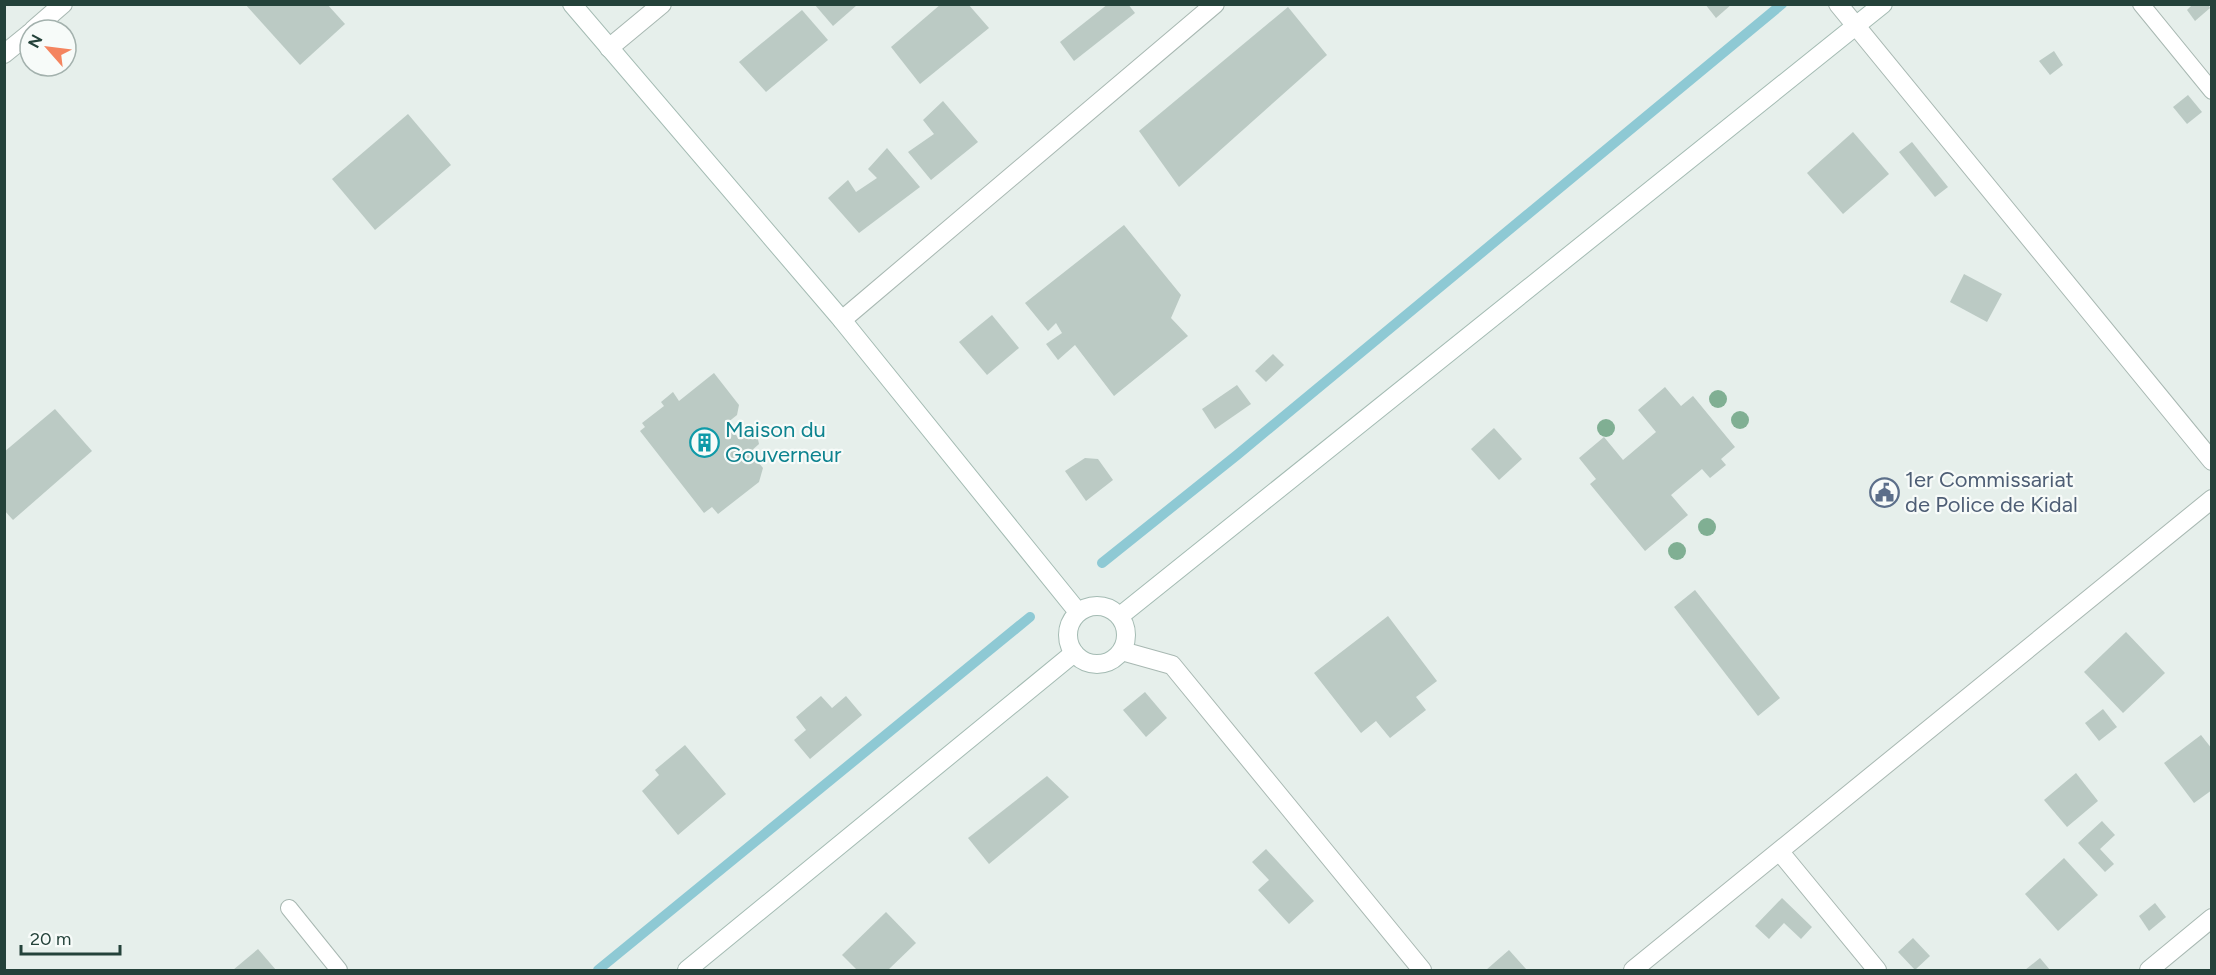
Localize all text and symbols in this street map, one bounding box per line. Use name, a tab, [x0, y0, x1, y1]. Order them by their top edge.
north arrow	[18, 18, 78, 78]
text: N	[24, 31, 46, 51]
place label: Maison du Gouverneur	[725, 416, 842, 468]
building icon: Maison du Gouverneur	[688, 426, 720, 458]
place label: 1er Commissariat de Police de Kidal	[1905, 466, 2078, 518]
public building icon: 1er Commissariat de Police de Kidal	[1868, 476, 1900, 508]
scale bar	[21, 918, 120, 956]
text: 20 m	[30, 928, 71, 950]

